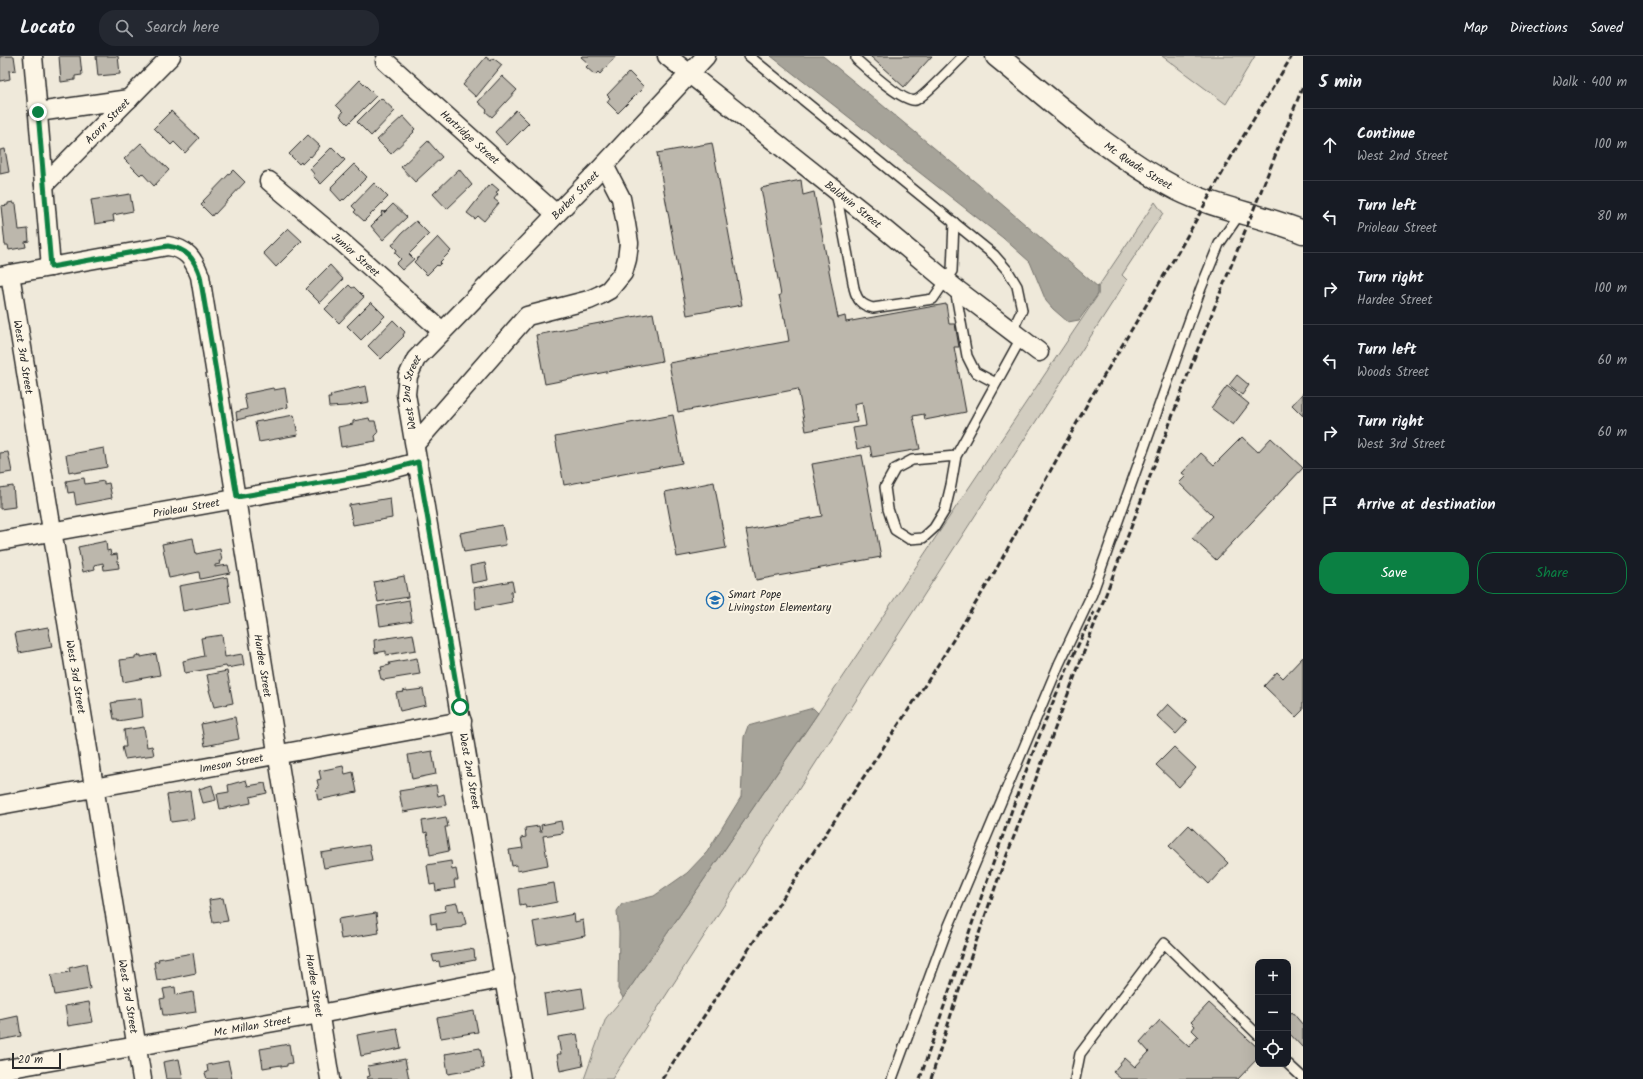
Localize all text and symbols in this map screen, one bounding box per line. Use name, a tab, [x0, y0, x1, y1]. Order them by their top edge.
search box	[99, 10, 379, 46]
text: Locato	[20, 13, 75, 43]
text: Search here	[145, 16, 219, 40]
icon: search	[113, 17, 135, 39]
text: Map	[1463, 17, 1488, 39]
text: Directions	[1510, 17, 1568, 39]
text: Saved	[1590, 17, 1623, 39]
text: 5 min	[1319, 69, 1362, 96]
text: Walk · 400 m	[1552, 72, 1627, 93]
street label: Acorn Street	[81, 94, 135, 149]
route end	[29, 103, 47, 121]
street label: Hartridge Street	[435, 106, 504, 170]
text: Continue	[1357, 122, 1415, 146]
icon: ahead	[1319, 134, 1341, 156]
text: 100 m	[1594, 134, 1627, 155]
street label: Mc Quade Street	[1100, 137, 1176, 195]
text: West 2nd Street	[1357, 146, 1448, 167]
street label: Barber Street	[548, 166, 604, 224]
street label: Baldwin Street	[820, 176, 886, 234]
text: Turn left	[1357, 194, 1417, 218]
icon: left	[1319, 206, 1341, 228]
text: 80 m	[1597, 206, 1627, 227]
text: Prioleau Street	[1357, 218, 1437, 239]
street label: Junior Street	[327, 229, 384, 282]
text: Turn right	[1357, 266, 1424, 290]
icon: right	[1319, 278, 1341, 300]
text: 100 m	[1594, 278, 1627, 299]
text: Hardee Street	[1357, 290, 1432, 311]
street label: West 3rd Street	[8, 319, 38, 396]
text: Turn left	[1357, 338, 1417, 362]
street label: West 2nd Street	[398, 350, 427, 431]
icon: left	[1319, 350, 1341, 372]
text: 60 m	[1598, 350, 1627, 371]
text: Woods Street	[1357, 362, 1429, 383]
text: Turn right	[1357, 410, 1424, 434]
icon: right	[1319, 422, 1341, 444]
text: 60 m	[1598, 422, 1627, 443]
text: West 3rd Street	[1357, 434, 1445, 455]
text: Arrive at destination	[1357, 493, 1496, 517]
street label: Prioleau Street	[151, 494, 222, 524]
icon: arrive	[1319, 494, 1341, 516]
button: Save	[1319, 552, 1469, 594]
button: Share	[1477, 552, 1627, 594]
place label: Smart Pope Livingston Elementary	[728, 586, 832, 617]
school or university icon: Smart Pope Livingston Elementary	[705, 590, 725, 610]
street label: Hardee Street	[248, 633, 276, 699]
street label: West 3rd Street	[60, 638, 90, 716]
route start	[451, 698, 469, 716]
street label: West 2nd Street	[453, 732, 485, 811]
street label: Imeson Street	[198, 749, 266, 779]
street label: Hardee Street	[300, 953, 328, 1019]
street label: West 3rd Street	[113, 958, 143, 1036]
map controls	[1255, 959, 1291, 1067]
button: +	[1255, 959, 1291, 995]
button: −	[1255, 995, 1291, 1031]
street label: Mc Millan Street	[212, 1011, 293, 1042]
button: locate	[1255, 1031, 1291, 1067]
scale bar	[12, 1051, 61, 1070]
text: 20 m	[18, 1051, 43, 1069]

